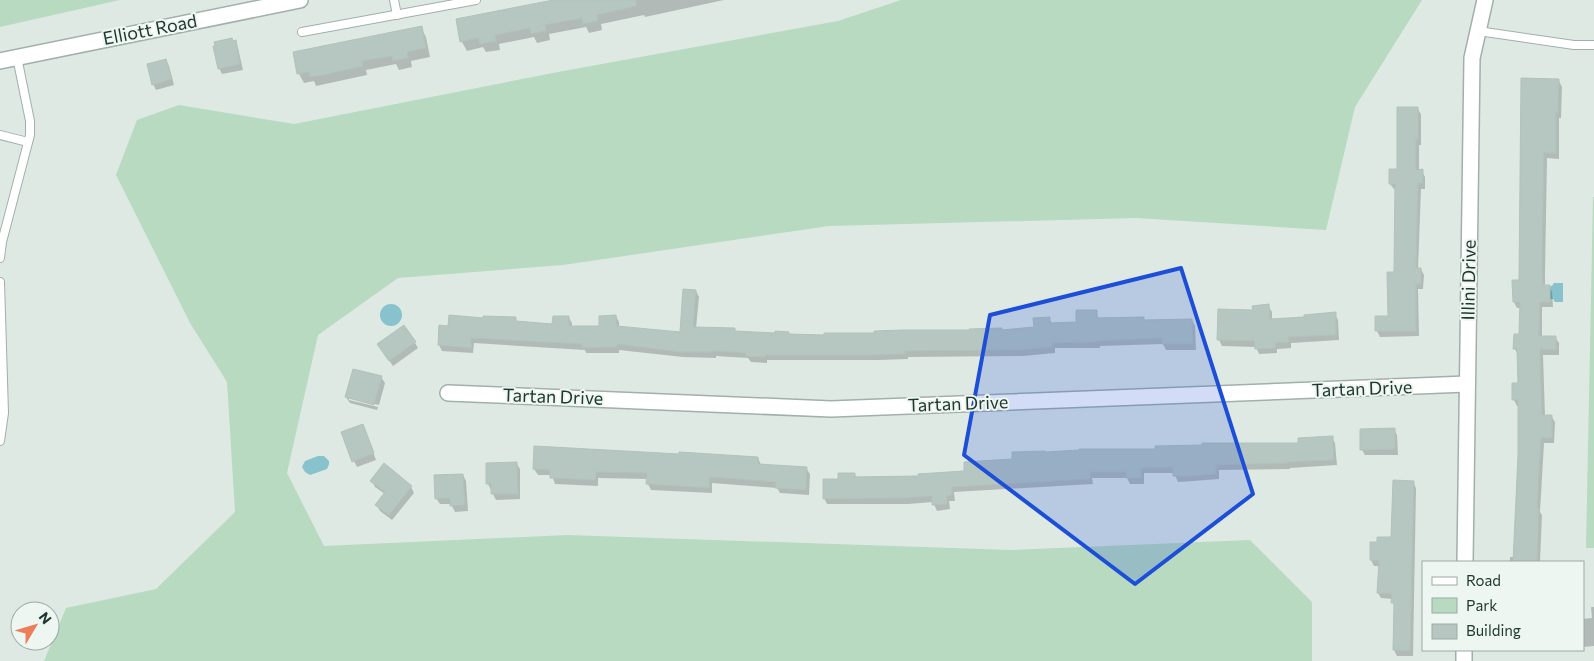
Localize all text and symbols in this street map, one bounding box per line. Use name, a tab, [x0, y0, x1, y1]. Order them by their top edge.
street label: Elliott Road	[101, 9, 199, 49]
street label: Illini Drive	[1456, 239, 1480, 321]
street label: Tartan Drive	[1311, 375, 1413, 401]
street label: Tartan Drive	[502, 383, 604, 409]
street label: Tartan Drive	[907, 390, 1009, 416]
legend	[1422, 561, 1584, 651]
text: Road	[1466, 571, 1501, 589]
text: Park	[1466, 596, 1497, 614]
north arrow	[10, 601, 60, 651]
text: N	[36, 608, 56, 627]
text: Building	[1466, 621, 1521, 639]

